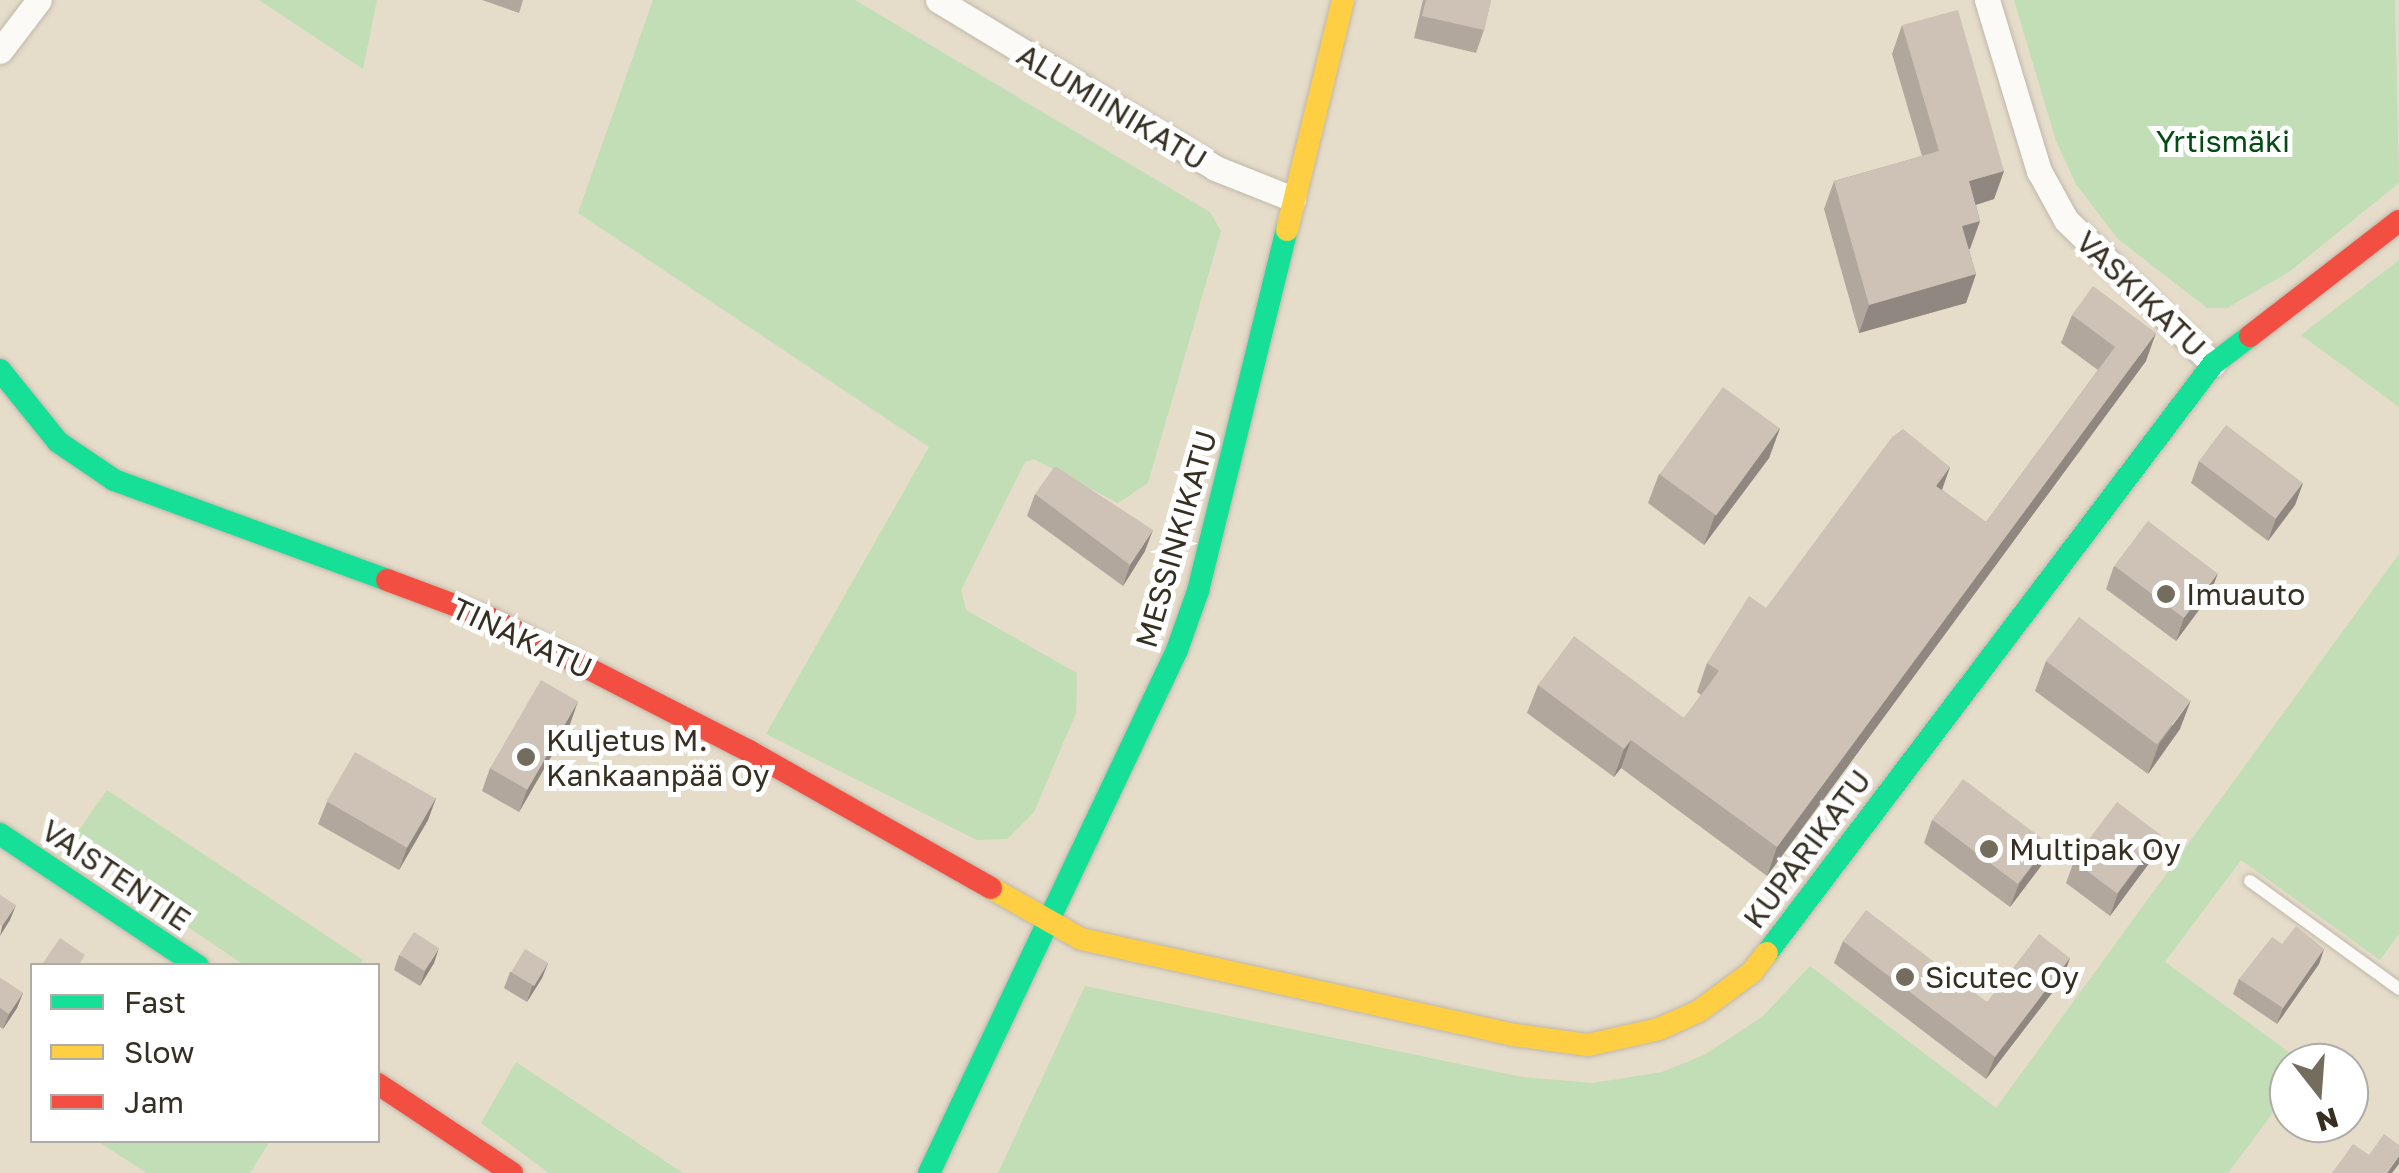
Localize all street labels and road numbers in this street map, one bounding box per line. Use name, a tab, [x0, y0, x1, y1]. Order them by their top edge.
street label: ALUMIINIKATU	[1011, 36, 1213, 178]
street label: VASKIKATU	[2069, 223, 2213, 365]
street label: MESSINKIKATU	[1128, 426, 1224, 652]
street label: TINAKATU	[446, 590, 598, 686]
street label: KUPARIKATU	[1736, 763, 1878, 935]
street label: VAISTENTIE	[35, 812, 197, 938]

